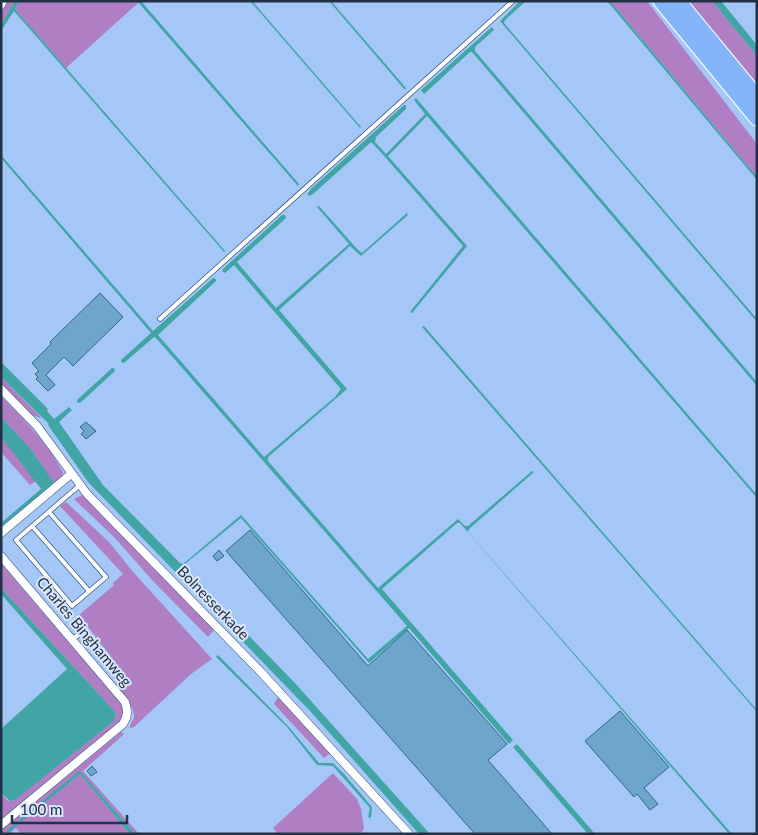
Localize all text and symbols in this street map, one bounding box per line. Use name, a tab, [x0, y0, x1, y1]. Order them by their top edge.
street label: Bolnesserkade	[174, 562, 253, 643]
street label: Charles Binghamweg	[34, 573, 136, 690]
scale bar	[12, 792, 128, 824]
text: 100 m	[20, 800, 62, 818]

